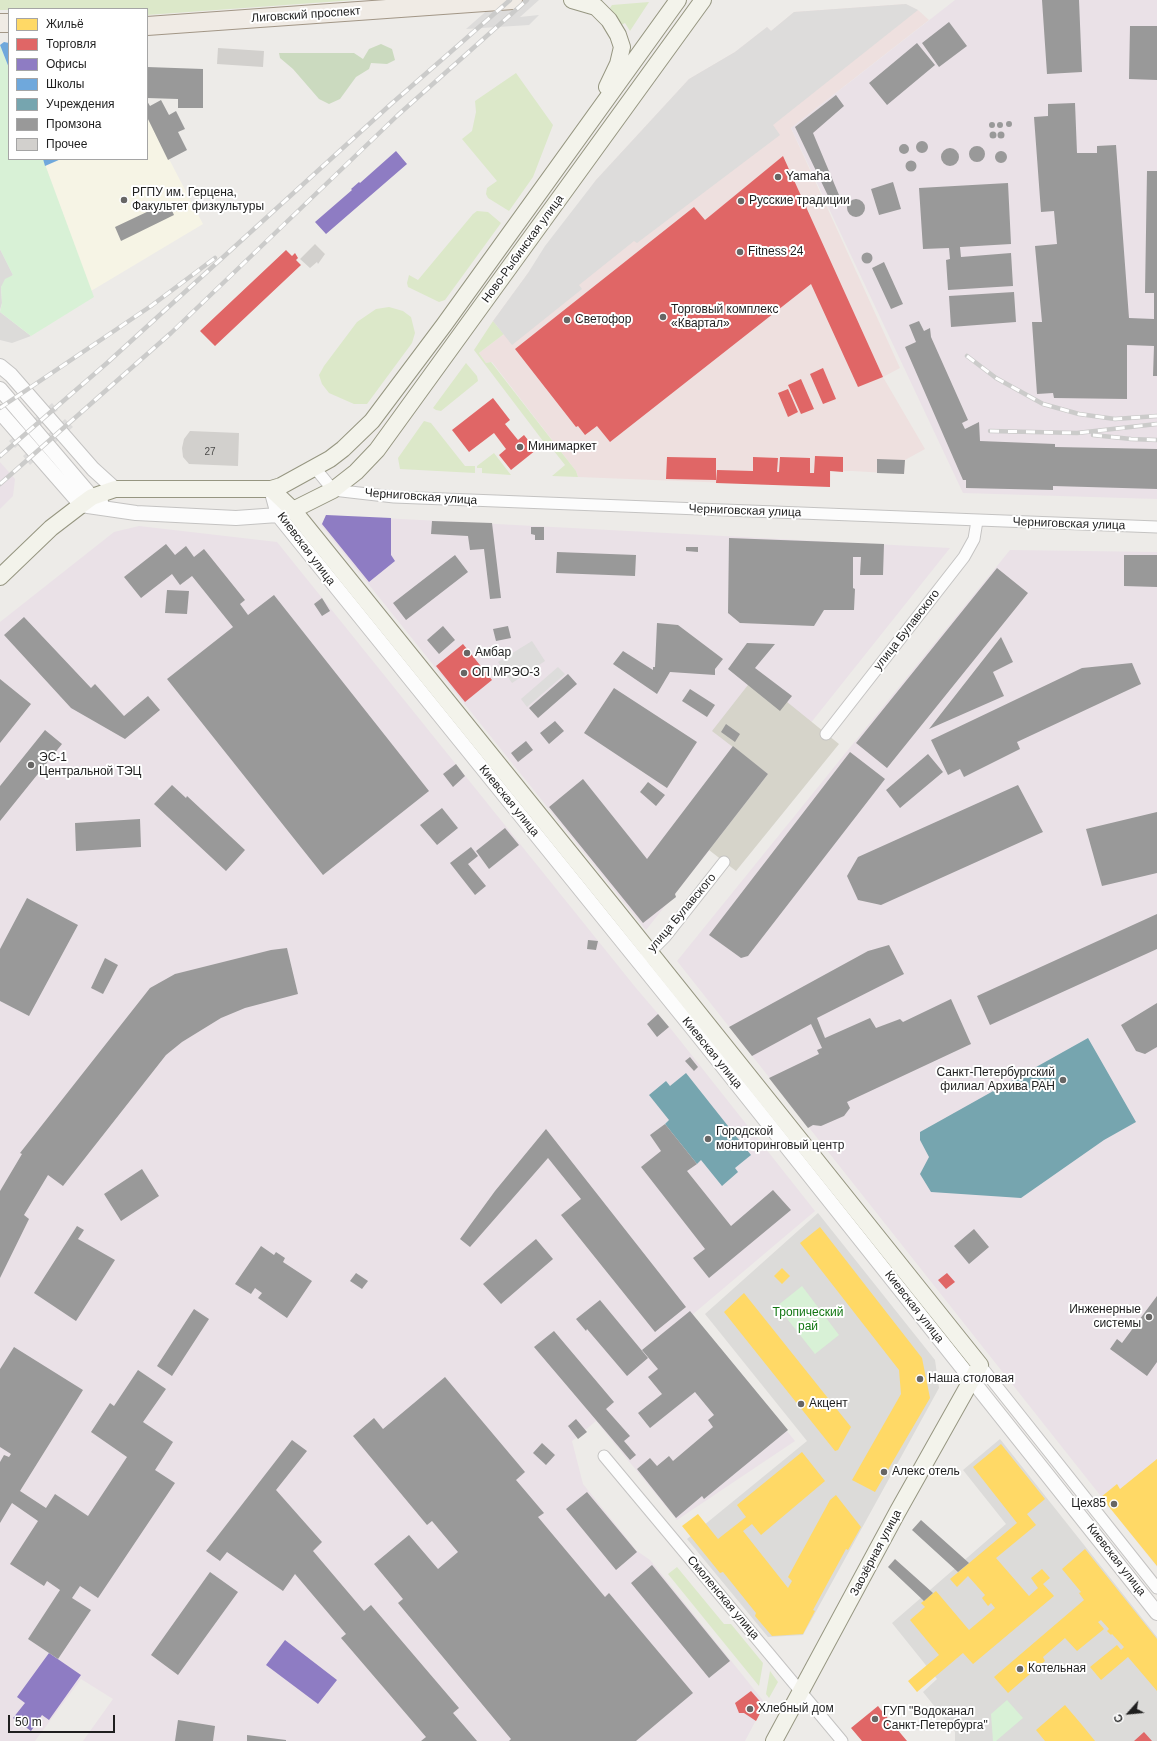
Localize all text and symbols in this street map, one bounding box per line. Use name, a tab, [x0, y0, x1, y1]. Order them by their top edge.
street label: Лиговский проспект	[251, 4, 361, 26]
legend	[8, 8, 148, 160]
text: Жильё	[46, 17, 84, 31]
text: Торговля	[46, 37, 96, 51]
text: Офисы	[46, 57, 87, 71]
text: Школы	[46, 77, 84, 91]
text: Учреждения	[46, 97, 115, 111]
text: Промзона	[46, 117, 101, 131]
text: Прочее	[46, 137, 87, 151]
place label: Yamaha	[786, 170, 830, 184]
marker: Yamaha	[773, 172, 783, 182]
place label: РГПУ им. Герцена, Факультет физкультуры	[132, 186, 264, 214]
street label: Ново-Рыбинская улица	[479, 192, 567, 306]
place label: Русские традиции	[749, 194, 850, 208]
marker: РГПУ им. Герцена, Факультет физкультуры	[119, 195, 129, 205]
marker: Русские традиции	[736, 196, 746, 206]
place label: Fitness 24	[748, 245, 803, 259]
marker: Fitness 24	[735, 247, 745, 257]
place label: Торговый комплекс «Квартал»	[671, 303, 778, 331]
marker: Торговый комплекс «Квартал»	[658, 312, 668, 322]
place label: Светофор	[575, 313, 631, 327]
marker: Светофор	[562, 315, 572, 325]
place label: Минимаркет	[528, 440, 597, 454]
marker: Минимаркет	[515, 442, 525, 452]
house number: 27	[204, 446, 216, 458]
street label: Черниговская улица	[364, 486, 478, 508]
street label: Черниговская улица	[688, 502, 802, 520]
street label: Киевская улица	[274, 510, 338, 588]
street label: Черниговская улица	[1012, 515, 1126, 533]
street label: улица Булавского	[871, 587, 943, 673]
place label: Амбар	[475, 646, 511, 660]
marker: Амбар	[462, 648, 472, 658]
place label: ОП МРЭО-3	[472, 666, 540, 680]
marker: ОП МРЭО-3	[459, 668, 469, 678]
place label: ЭС-1 Центральной ТЭЦ	[39, 751, 141, 779]
marker: ЭС-1 Центральной ТЭЦ	[26, 760, 36, 770]
street label: Киевская улица	[476, 762, 542, 840]
street label: улица Булавского	[645, 871, 719, 955]
street label: Киевская улица	[679, 1014, 745, 1092]
place label: Санкт-Петербургский филиал Архива РАН	[936, 1066, 1055, 1094]
marker: Санкт-Петербургский филиал Архива РАН	[1058, 1075, 1068, 1085]
place label: Городской мониторинговый центр	[716, 1125, 844, 1153]
marker: Городской мониторинговый центр	[703, 1134, 713, 1144]
street label: Киевская улица	[881, 1268, 947, 1346]
place label: Инженерные системы	[1069, 1303, 1141, 1331]
park label: Тропический рай	[773, 1306, 843, 1334]
marker: Инженерные системы	[1144, 1312, 1154, 1322]
place label: Наша столовая	[928, 1372, 1014, 1386]
marker: Наша столовая	[915, 1374, 925, 1384]
place label: Акцент	[809, 1397, 848, 1411]
marker: Акцент	[796, 1399, 806, 1409]
place label: Алекс отель	[892, 1465, 960, 1479]
marker: Алекс отель	[879, 1467, 889, 1477]
place label: Цех85	[1071, 1497, 1106, 1511]
marker: Цех85	[1109, 1499, 1119, 1509]
street label: Заозёрная улица	[847, 1507, 905, 1599]
street label: Киевская улица	[1083, 1521, 1149, 1599]
street label: Смоленская улица	[684, 1553, 762, 1643]
place label: Котельная	[1028, 1662, 1086, 1676]
marker: Котельная	[1015, 1664, 1025, 1674]
north arrow	[1109, 1693, 1149, 1733]
place label: Хлебный дом	[758, 1702, 834, 1716]
marker: Хлебный дом	[745, 1704, 755, 1714]
place label: ГУП "Водоканал Санкт-Петербурга"	[883, 1705, 988, 1733]
scale bar	[10, 1707, 117, 1733]
text: С	[1111, 1712, 1125, 1725]
marker: ГУП "Водоканал Санкт-Петербурга"	[870, 1714, 880, 1724]
text: 50 m	[15, 1715, 42, 1729]

